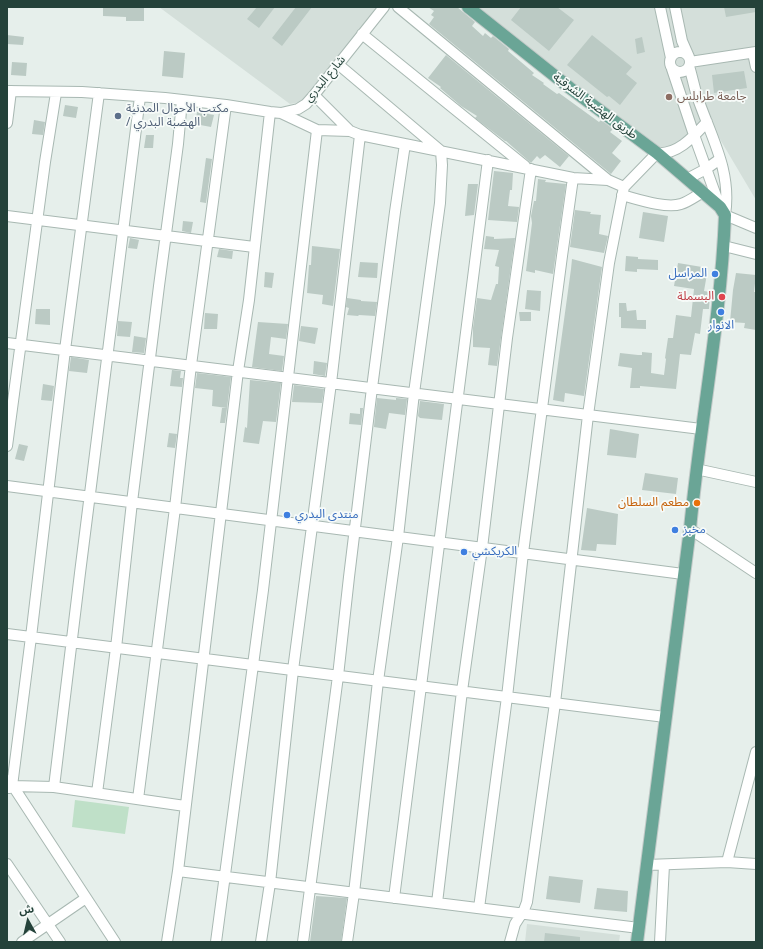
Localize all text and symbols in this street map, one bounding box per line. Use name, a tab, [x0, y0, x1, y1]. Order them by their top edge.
street label: شارع البدري	[301, 53, 349, 105]
street label: طريق الهضبة الشرقية	[550, 70, 640, 142]
place label: جامعة طرابلس	[677, 90, 747, 104]
marker: جامعة طرابلس	[664, 92, 674, 102]
place label: مكتب الأحوال المدنية / الهضبة البدري	[126, 102, 229, 130]
marker: مكتب الأحوال المدنية / الهضبة البدري	[113, 111, 123, 121]
place label: المراسل	[669, 267, 707, 281]
marker: المراسل	[710, 269, 720, 279]
place label: البسملة	[677, 290, 714, 304]
marker: البسملة	[717, 292, 727, 302]
marker: الانوار	[716, 307, 726, 317]
place label: الانوار	[708, 319, 734, 333]
place label: مطعم السلطان	[618, 496, 689, 510]
marker: مطعم السلطان	[692, 498, 702, 508]
place label: منتدى البدري	[295, 508, 359, 522]
marker: منتدى البدري	[282, 510, 292, 520]
place label: مخبز	[683, 523, 706, 537]
marker: مخبز	[670, 525, 680, 535]
place label: الكريكشي	[472, 545, 517, 559]
marker: الكريكشي	[459, 547, 469, 557]
text: ش	[18, 900, 35, 917]
north arrow	[8, 901, 48, 941]

